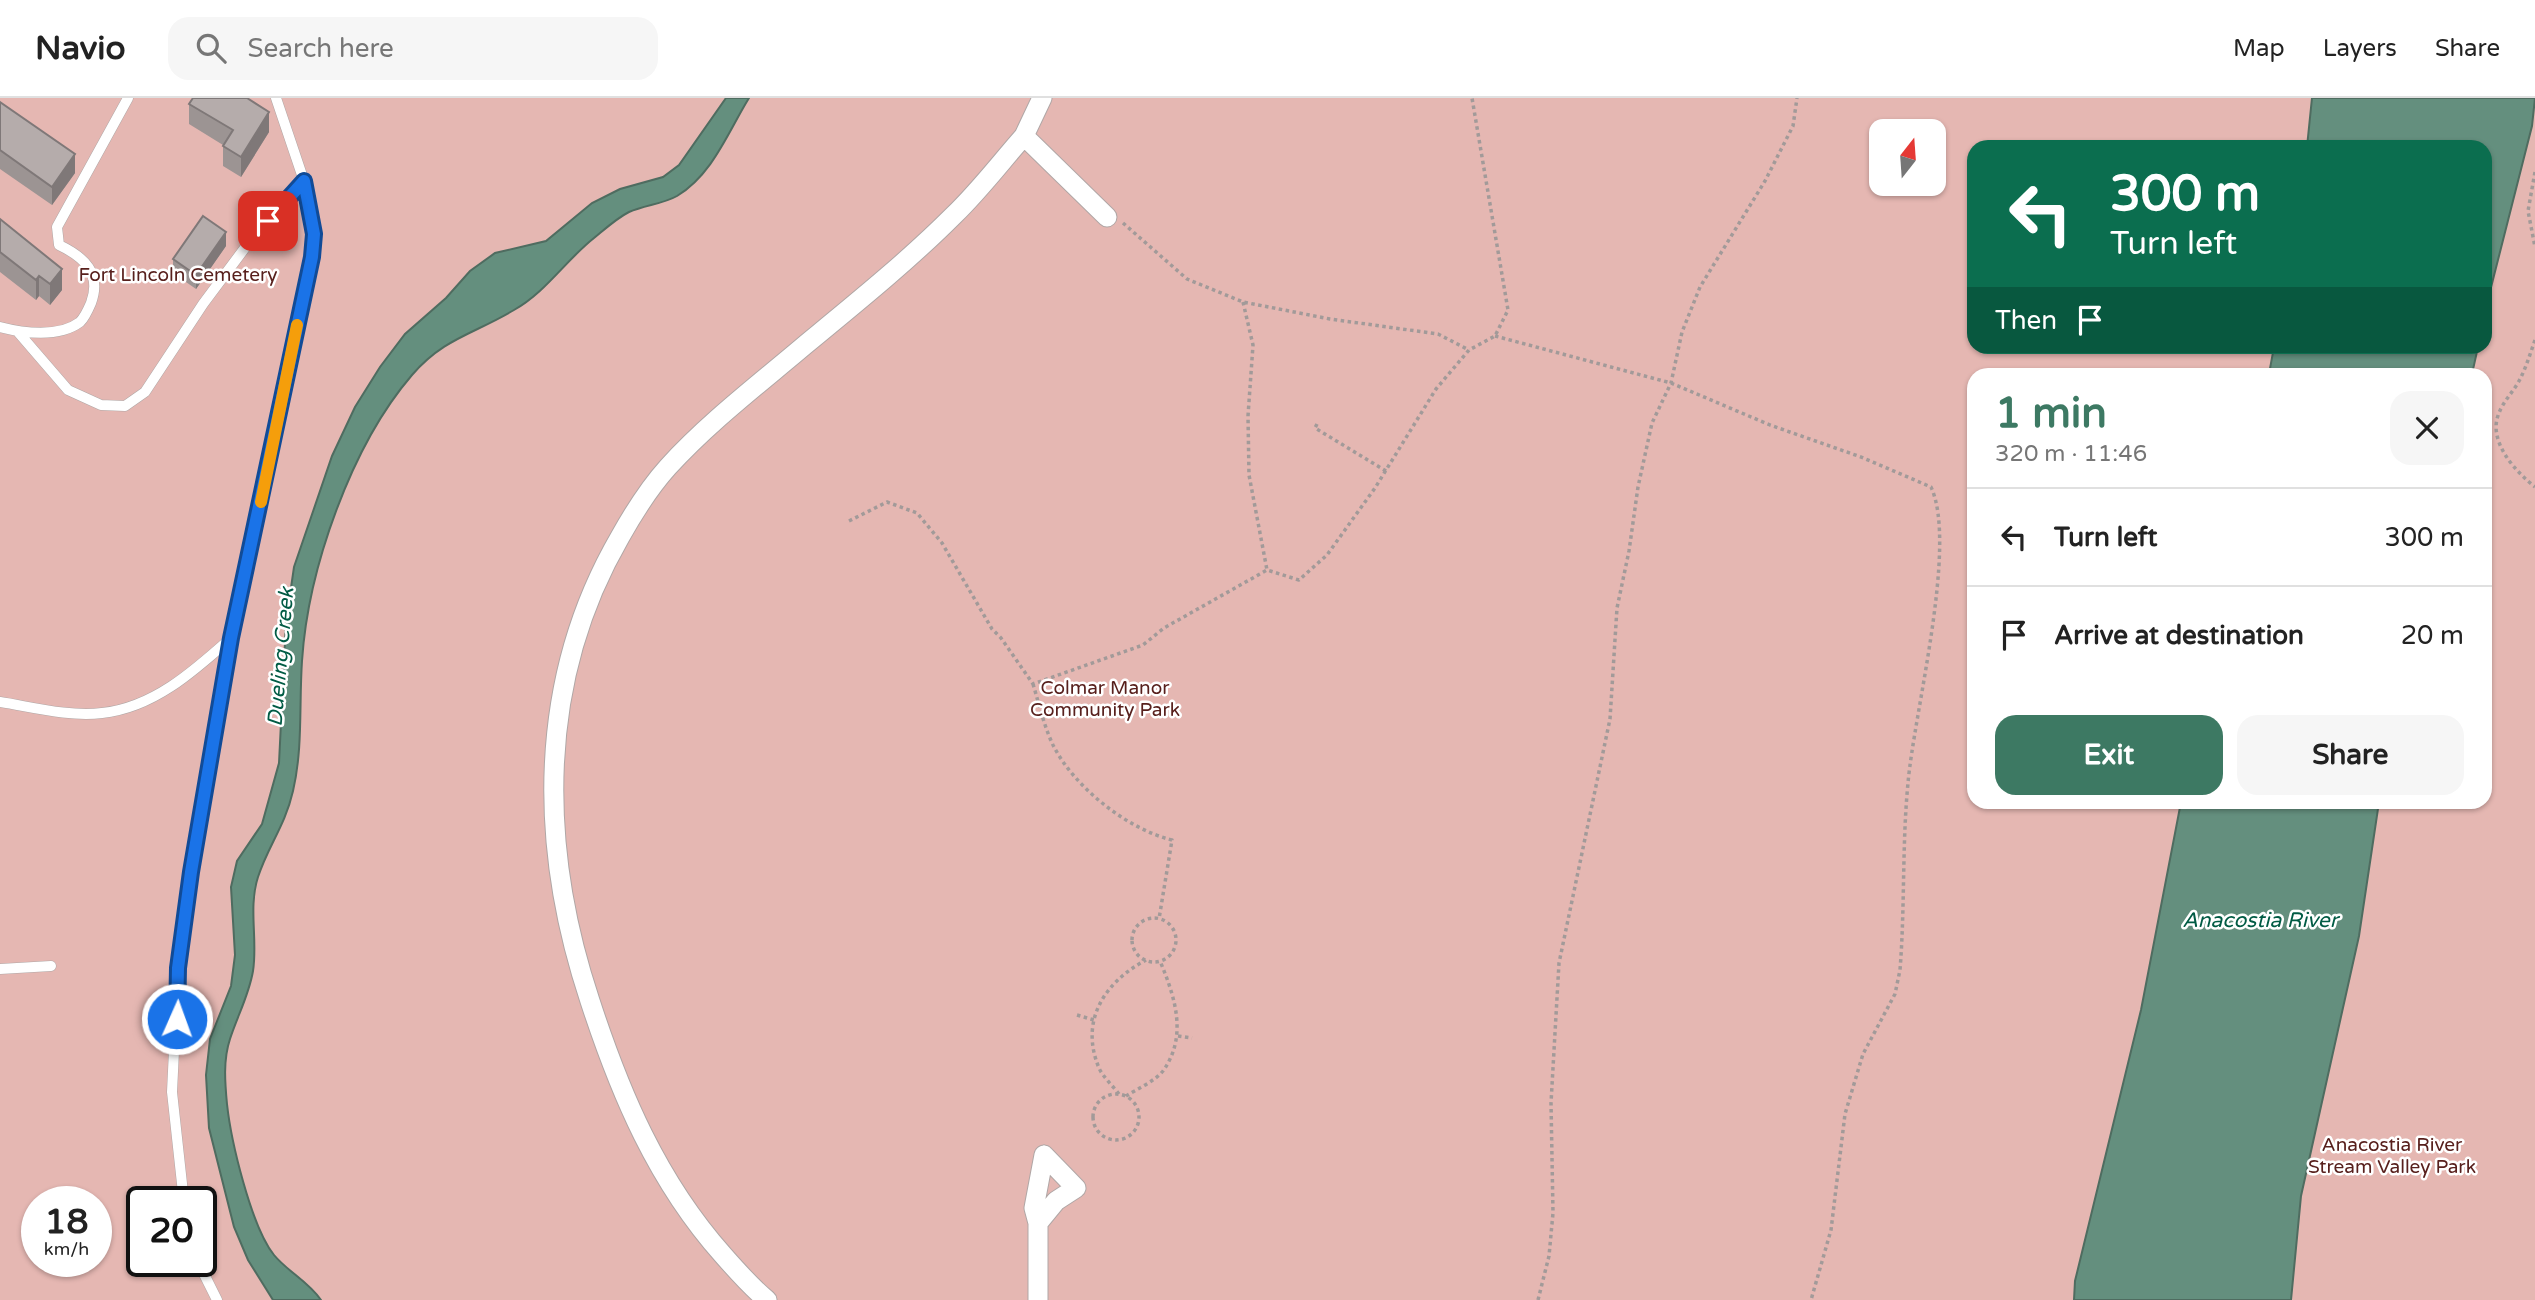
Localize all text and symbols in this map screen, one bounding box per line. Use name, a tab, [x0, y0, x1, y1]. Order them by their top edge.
search box	[168, 17, 658, 80]
text: Navio	[35, 29, 126, 68]
icon: search	[192, 29, 230, 67]
text: Search here	[248, 33, 394, 64]
text: Map	[2233, 34, 2285, 63]
text: Layers	[2323, 34, 2397, 63]
text: Share	[2435, 34, 2500, 63]
north arrow	[1869, 119, 1946, 196]
map controls	[1869, 119, 1946, 196]
text: 300 m	[2110, 165, 2260, 224]
icon: left	[1995, 168, 2086, 259]
pin	[238, 191, 298, 251]
icon: arrive	[249, 202, 287, 240]
text: Turn left	[2110, 225, 2237, 263]
park label: Fort Lincoln Cemetery	[78, 264, 278, 286]
icon: arrive	[2071, 301, 2109, 339]
text: Then	[1995, 305, 2057, 336]
text: 1 min	[1995, 388, 2107, 439]
button: close	[2390, 391, 2464, 465]
text: 320 m · 11:46	[1995, 440, 2147, 468]
icon: left	[1995, 518, 2033, 556]
text: Turn left	[2054, 522, 2157, 553]
text: 300 m	[2384, 522, 2464, 553]
water label: Dueling Creek	[262, 585, 300, 728]
icon: arrive	[1995, 616, 2033, 654]
text: Arrive at destination	[2054, 620, 2304, 651]
text: 20 m	[2401, 620, 2464, 651]
park label: Colmar Manor Community Park	[1030, 677, 1180, 721]
button: Exit	[1995, 715, 2223, 795]
button: Share	[2237, 715, 2464, 795]
water label: Anacostia River	[2182, 908, 2341, 933]
position arrow	[140, 982, 214, 1056]
park label: Anacostia River Stream Valley Park	[2308, 1134, 2476, 1178]
speed limit sign: 20	[126, 1186, 217, 1277]
text: 18	[45, 1201, 88, 1243]
text: km/h	[44, 1238, 89, 1260]

